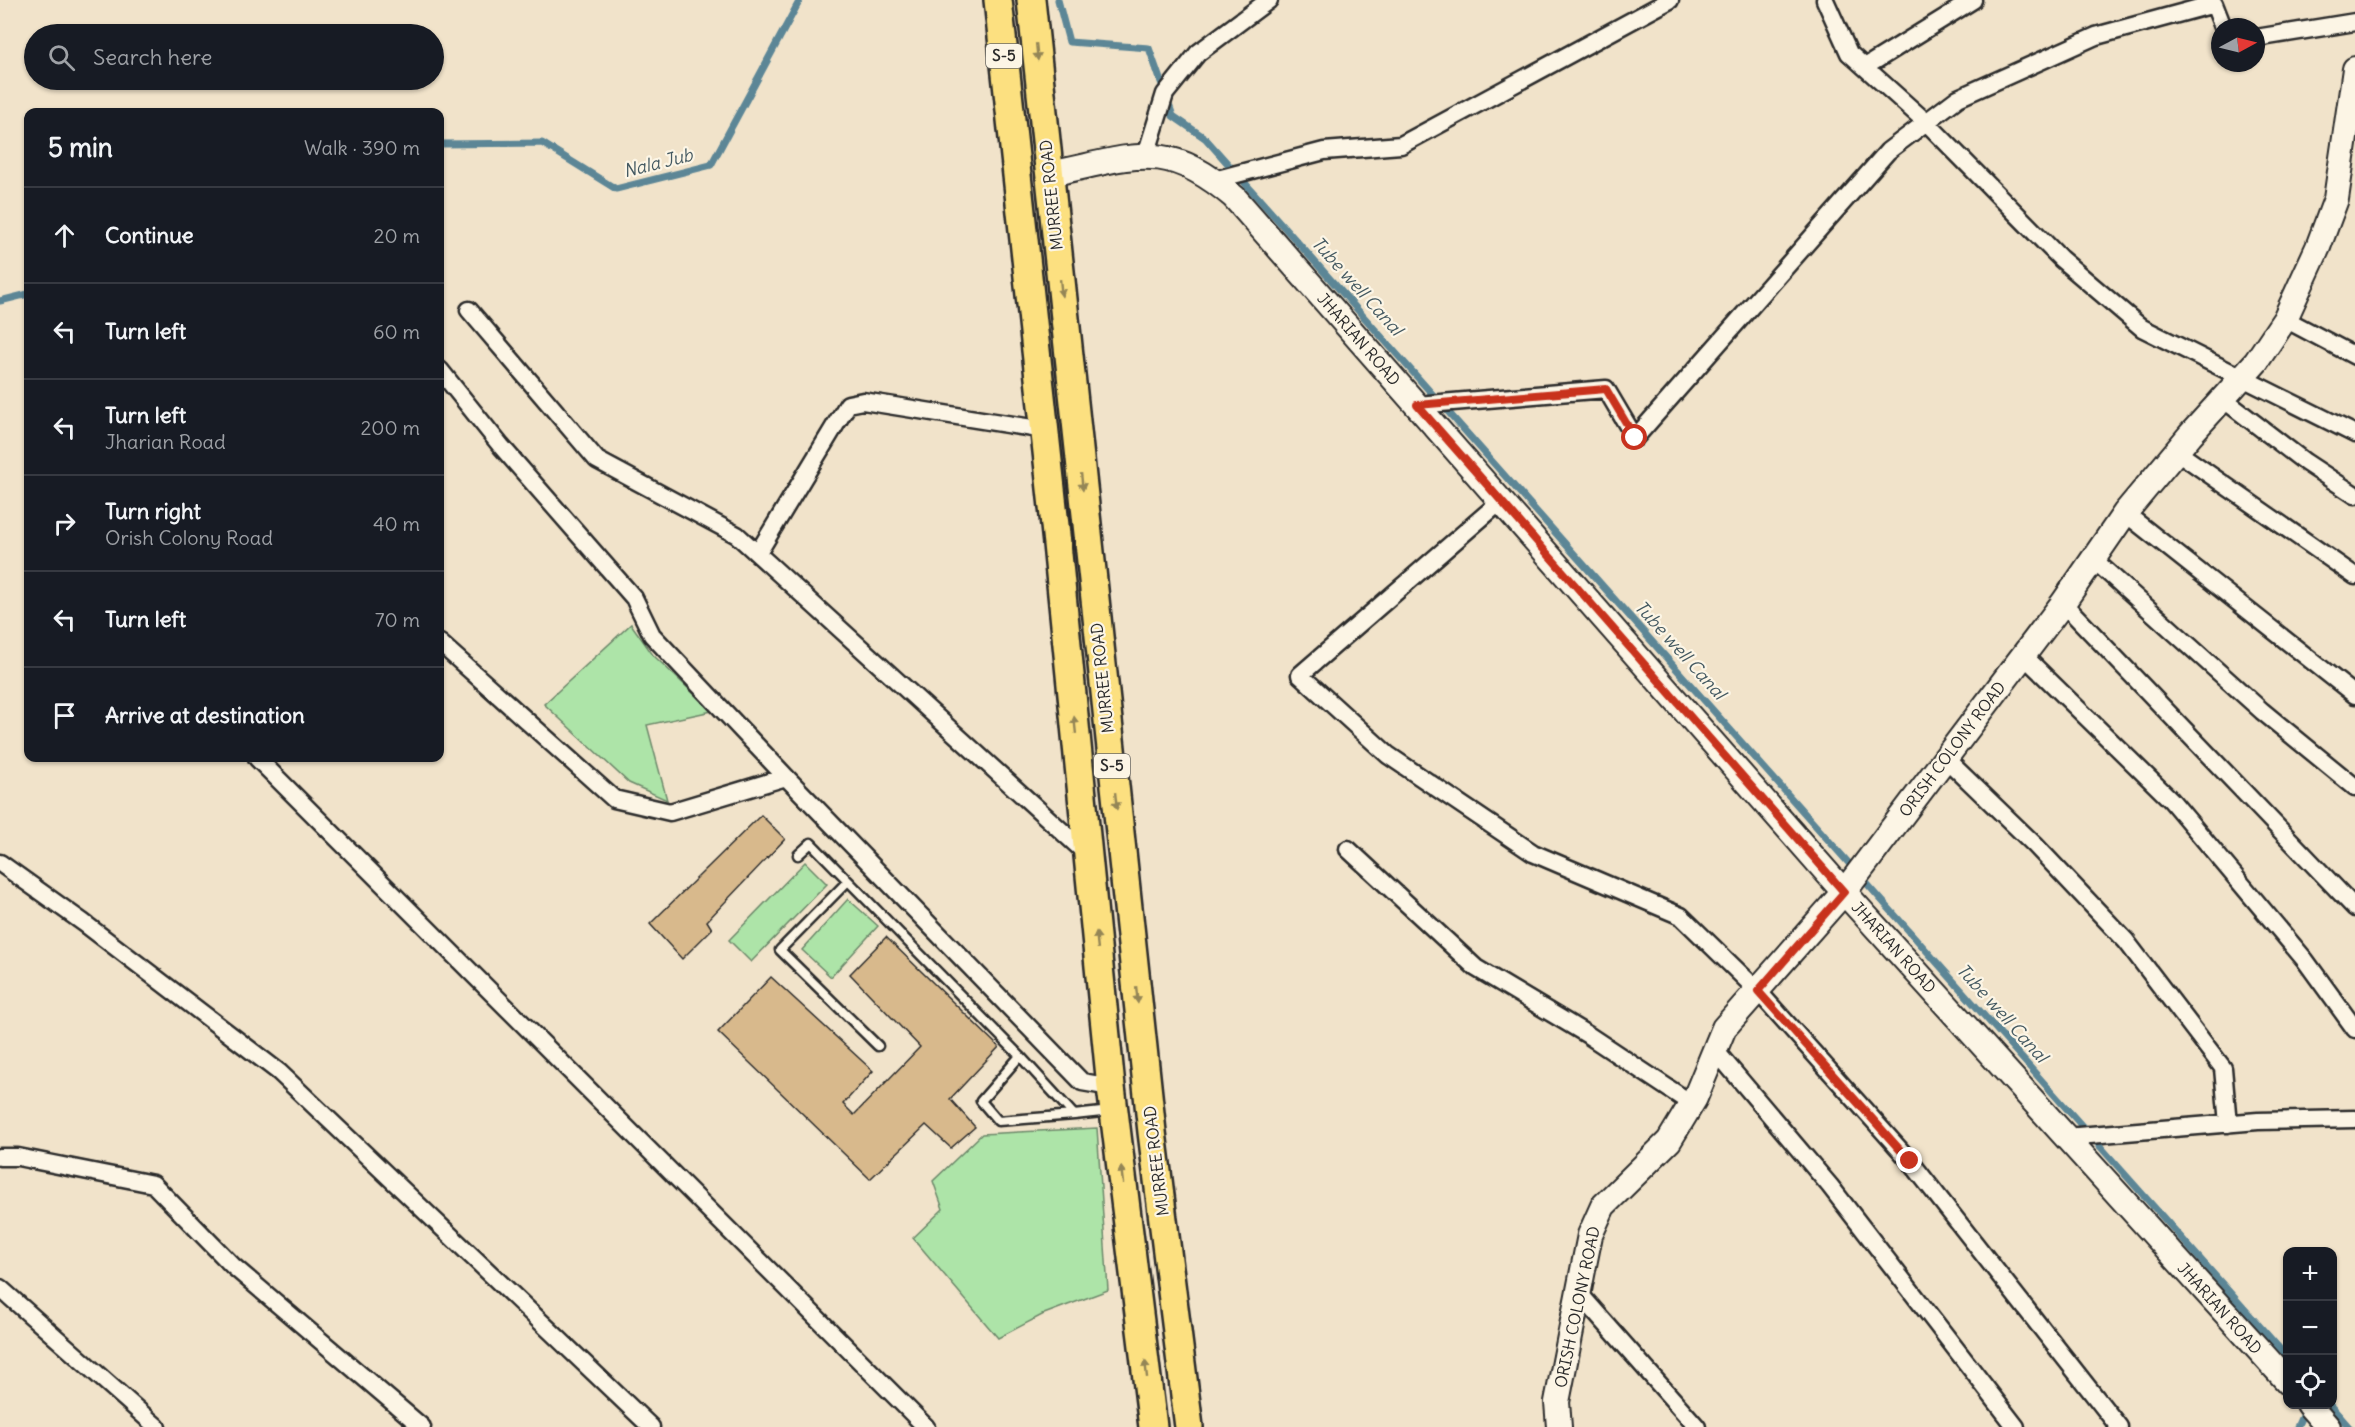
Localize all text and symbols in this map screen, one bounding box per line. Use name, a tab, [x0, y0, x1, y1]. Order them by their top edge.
north arrow	[2211, 18, 2265, 72]
search box	[24, 24, 444, 90]
icon: search	[45, 41, 78, 74]
text: Search here	[93, 43, 212, 71]
one-way arrow	[1032, 43, 1042, 62]
road number: S-5	[986, 44, 1022, 68]
text: 5 min	[48, 131, 113, 164]
text: Walk · 390 m	[304, 135, 420, 160]
street label: MURREE ROAD	[1035, 139, 1067, 251]
water label: Nala Jub	[621, 143, 696, 182]
icon: ahead	[48, 219, 81, 252]
text: Continue	[105, 221, 194, 249]
text: 20 m	[374, 223, 420, 248]
water label: Tube well Canal	[1307, 231, 1410, 342]
one-way arrow	[1056, 279, 1066, 298]
street label: JHARIAN ROAD	[1313, 288, 1405, 390]
icon: left	[48, 315, 81, 348]
text: Turn left	[105, 317, 186, 345]
text: 60 m	[373, 319, 420, 344]
text: Turn left	[105, 401, 186, 429]
icon: left	[48, 411, 81, 444]
text: 200 m	[360, 415, 420, 440]
route start	[1621, 424, 1647, 450]
text: Jharian Road	[105, 429, 226, 454]
one-way arrow	[1077, 473, 1087, 492]
text: Turn right	[105, 497, 201, 525]
icon: right	[48, 507, 81, 540]
text: 40 m	[373, 511, 420, 536]
text: Orish Colony Road	[105, 525, 273, 550]
water label: Tube well Canal	[1630, 595, 1733, 706]
icon: left	[48, 603, 81, 636]
text: Turn left	[105, 605, 186, 633]
text: 70 m	[375, 607, 420, 632]
street label: MURREE ROAD	[1086, 622, 1118, 734]
street label: ORISH COLONY ROAD	[1894, 677, 2010, 821]
icon: arrive	[48, 699, 81, 732]
text: Arrive at destination	[105, 701, 305, 729]
one-way arrow	[1070, 715, 1080, 734]
road number: S-5	[1094, 754, 1130, 778]
one-way arrow	[1111, 792, 1121, 811]
street label: JHARIAN ROAD	[1848, 897, 1940, 997]
one-way arrow	[1092, 930, 1102, 949]
water label: Tube well Canal	[1952, 958, 2055, 1069]
one-way arrow	[1132, 986, 1142, 1005]
street label: MURREE ROAD	[1139, 1105, 1173, 1217]
route end	[1896, 1147, 1922, 1173]
one-way arrow	[1117, 1166, 1127, 1185]
street label: ORISH COLONY ROAD	[1550, 1224, 1604, 1390]
map controls	[2283, 1247, 2337, 1409]
button: +	[2283, 1247, 2337, 1301]
street label: JHARIAN ROAD	[2174, 1258, 2266, 1358]
button: −	[2283, 1301, 2337, 1355]
button: locate	[2283, 1355, 2337, 1409]
one-way arrow	[1142, 1359, 1151, 1378]

